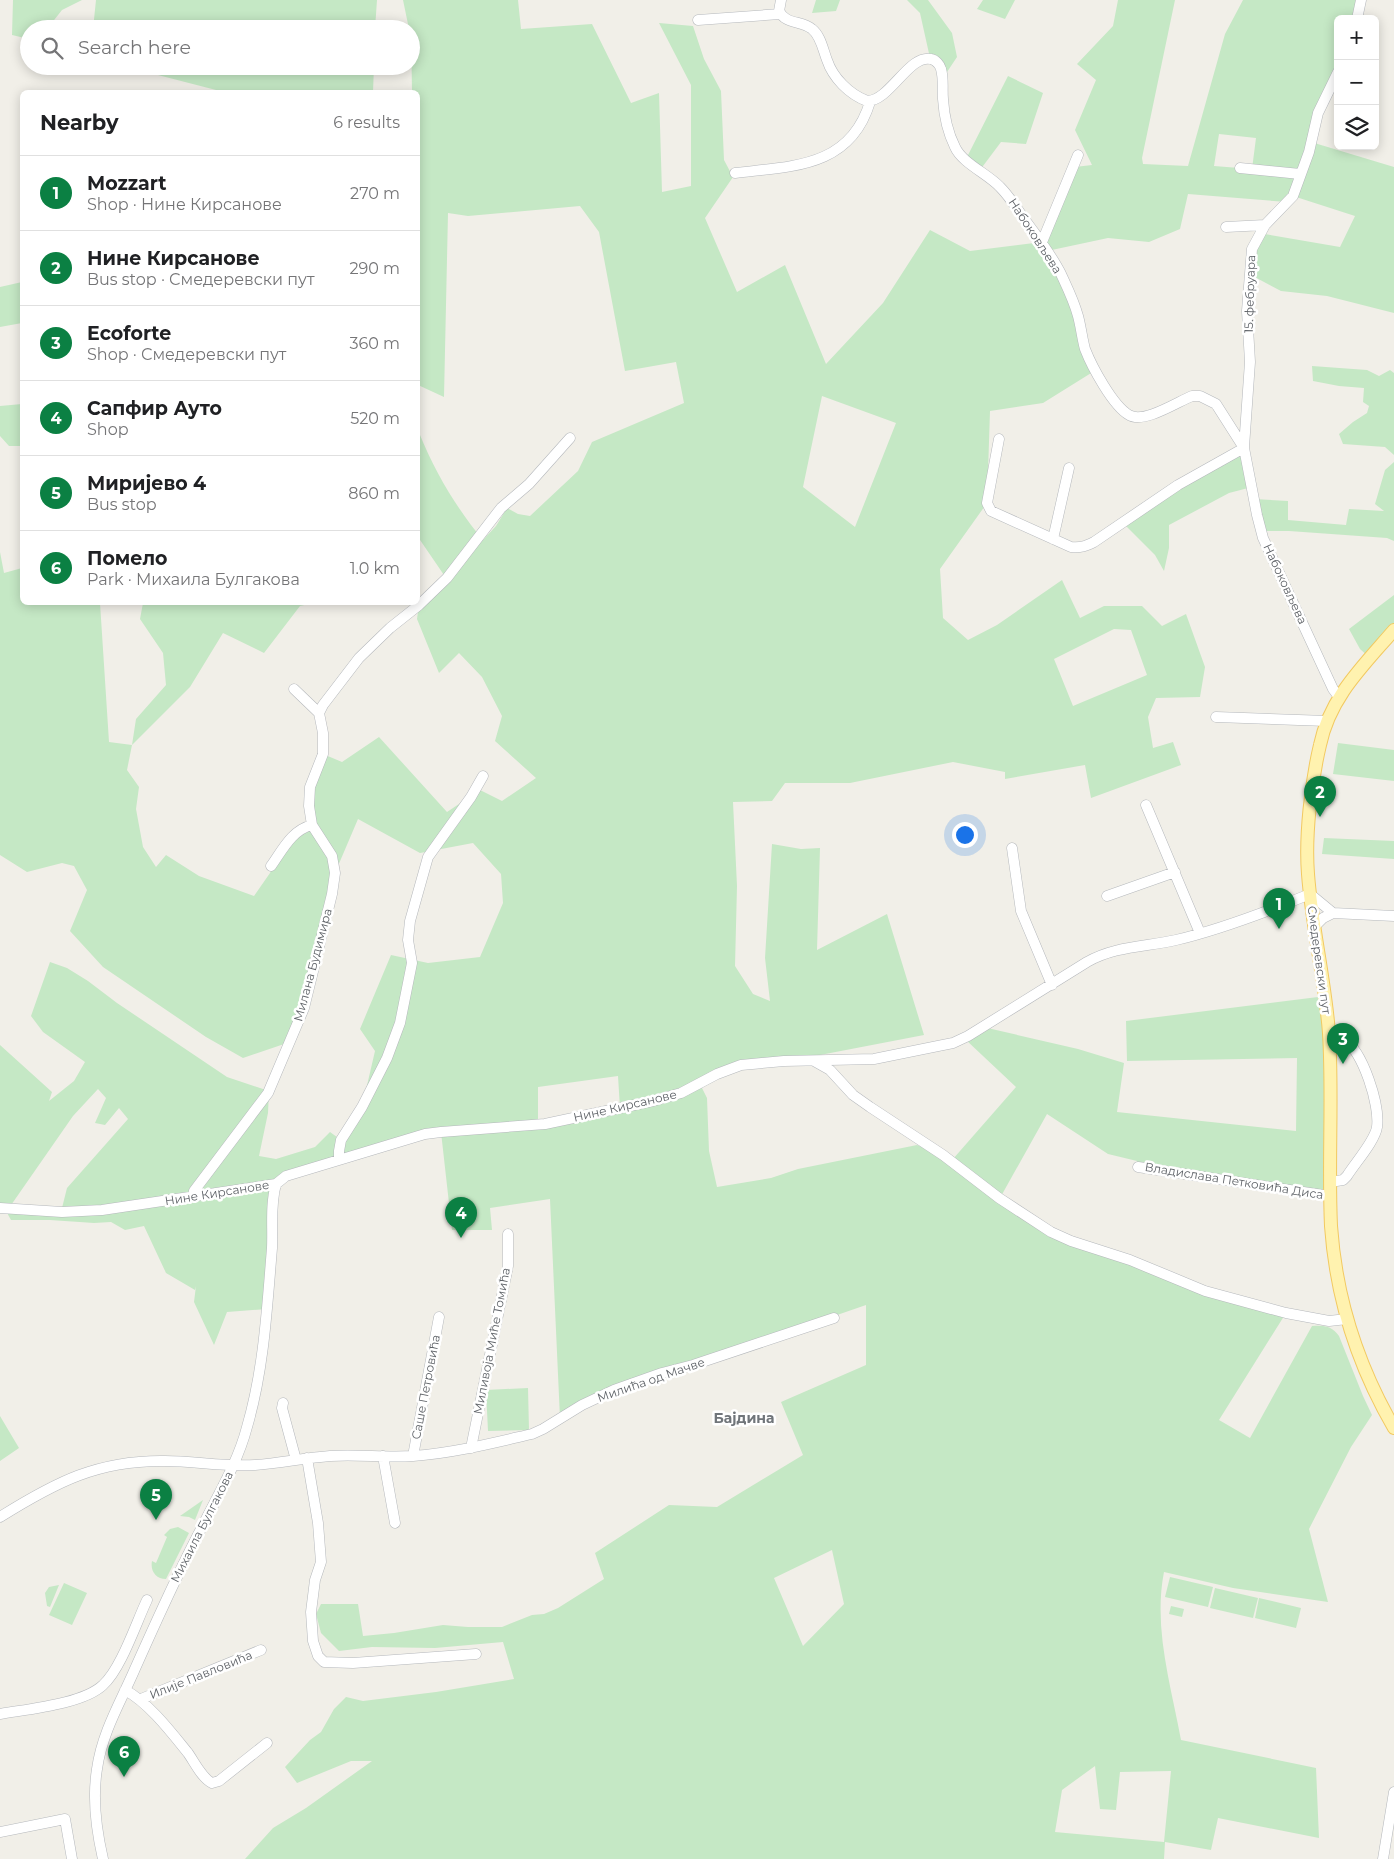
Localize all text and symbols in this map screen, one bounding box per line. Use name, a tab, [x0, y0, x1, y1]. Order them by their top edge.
map controls	[1334, 15, 1379, 150]
button: +	[1334, 15, 1379, 60]
search box	[20, 20, 420, 75]
icon: search	[38, 34, 66, 62]
text: Search here	[78, 36, 191, 59]
button: −	[1334, 60, 1379, 105]
button: layers	[1334, 105, 1379, 150]
text: Nearby	[40, 110, 119, 135]
text: 6 results	[333, 113, 400, 132]
text: Mozzart	[87, 172, 167, 195]
text: 1	[53, 184, 59, 203]
text: 270 m	[350, 184, 400, 203]
text: Shop · Нине Кирсанове	[87, 195, 282, 214]
street label: Набоковљева	[1005, 195, 1065, 276]
text: Нине Кирсанове	[87, 247, 260, 270]
street label: 15. фебруара	[1241, 255, 1258, 333]
text: 2	[51, 259, 61, 278]
text: 290 m	[349, 259, 400, 278]
text: Bus stop · Смедеревски пут	[87, 270, 315, 289]
text: Ecoforte	[87, 322, 171, 345]
text: 3	[51, 334, 61, 353]
text: 360 m	[349, 334, 400, 353]
text: Shop · Смедеревски пут	[87, 345, 286, 364]
text: Сапфир Ауто	[87, 397, 222, 420]
text: 4	[50, 409, 62, 428]
text: 520 m	[350, 409, 400, 428]
text: Shop	[87, 420, 129, 439]
text: Миријево 4	[87, 472, 206, 495]
text: 5	[51, 484, 61, 503]
text: 860 m	[348, 484, 400, 503]
text: Bus stop	[87, 495, 157, 514]
street label: Набоковљева	[1260, 541, 1311, 626]
text: Помело	[87, 547, 168, 570]
text: 6	[51, 559, 61, 578]
text: 1.0 km	[350, 559, 400, 578]
text: Park · Михаила Булгакова	[87, 570, 300, 589]
pin: 2	[1304, 776, 1336, 817]
your location	[952, 822, 978, 848]
pin: 1	[1263, 888, 1295, 929]
street label: Смедеревски пут	[1304, 905, 1335, 1015]
street label: Милана Будимира	[290, 907, 335, 1023]
pin: 3	[1327, 1023, 1359, 1064]
street label: Нине Кирсанове	[572, 1086, 678, 1125]
street label: Владислава Петковића Диса	[1144, 1159, 1324, 1202]
street label: Нине Кирсанове	[164, 1177, 270, 1208]
pin: 4	[445, 1197, 477, 1238]
street label: Миливоја Миће Томића	[470, 1266, 513, 1416]
street label: Саше Петровића	[408, 1333, 443, 1441]
street label: Милића од Мачве	[595, 1354, 707, 1405]
district label: Бајдина	[714, 1409, 775, 1427]
street label: Михаила Булгакова	[167, 1469, 236, 1585]
pin: 5	[140, 1479, 172, 1520]
street label: Илије Павловића	[147, 1647, 254, 1702]
pin: 6	[108, 1736, 140, 1777]

